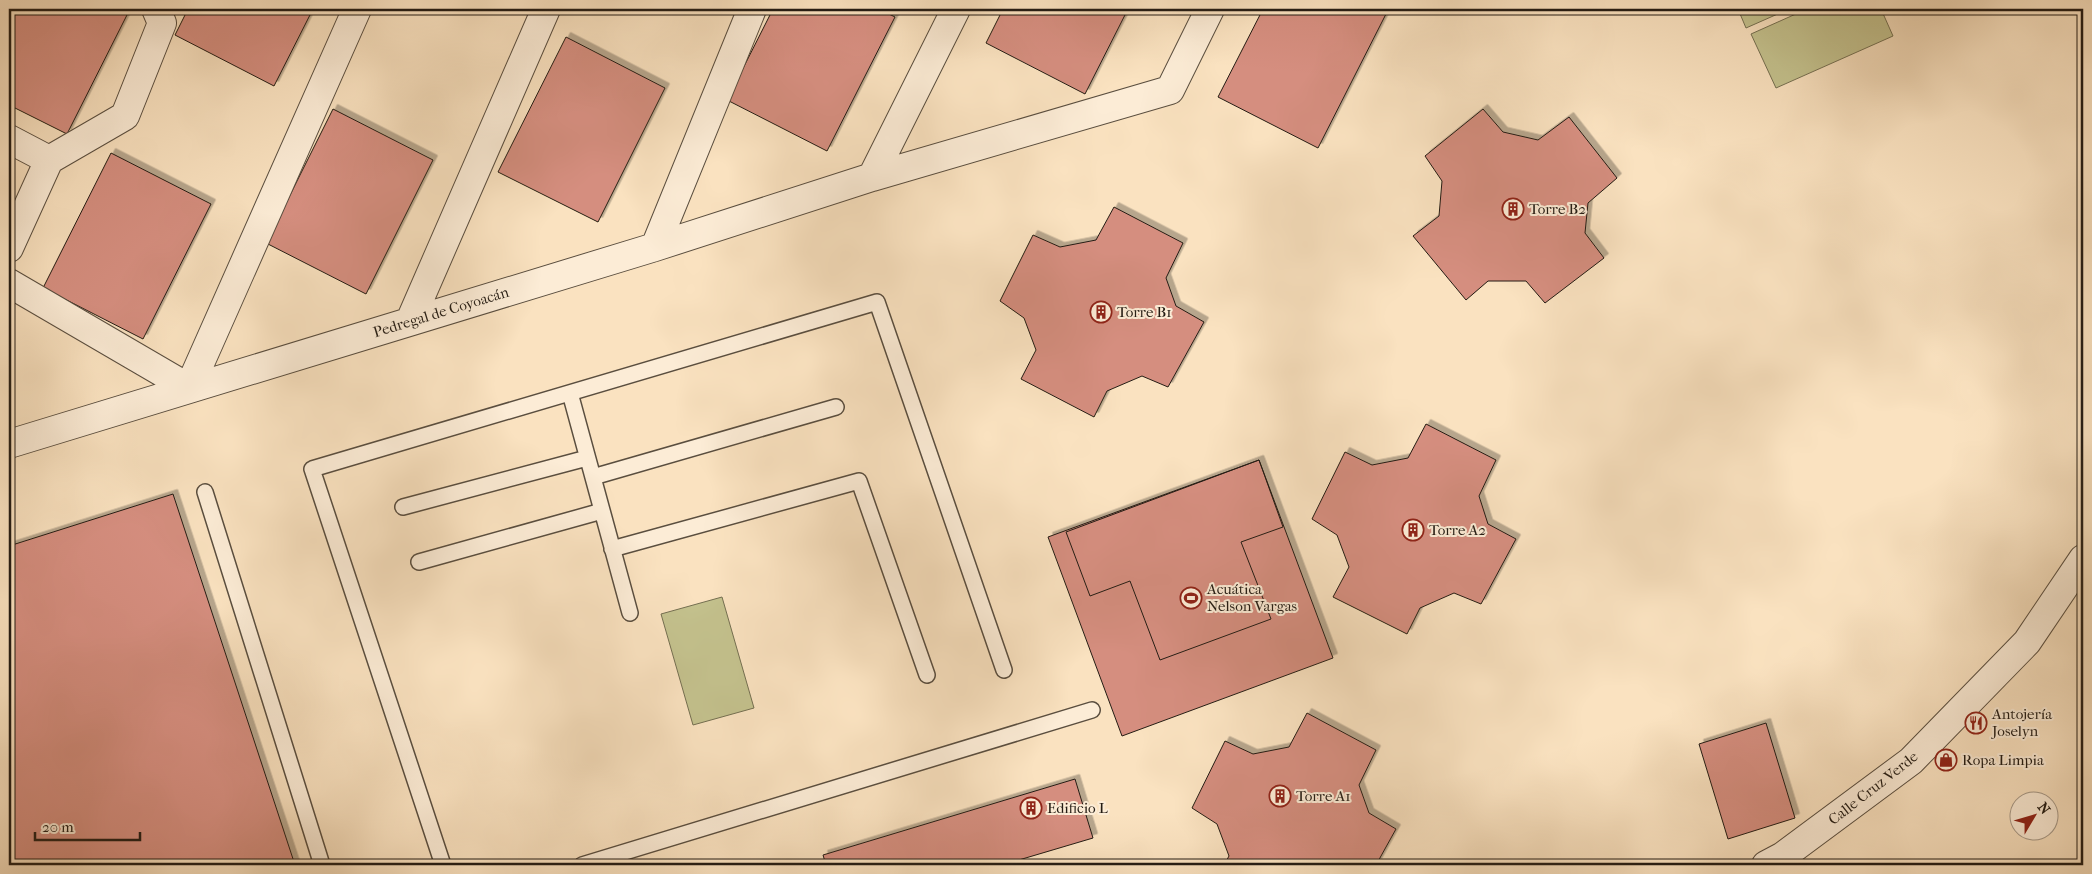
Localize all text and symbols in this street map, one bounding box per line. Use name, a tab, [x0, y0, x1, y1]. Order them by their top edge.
building icon: Torre B2	[1501, 197, 1525, 221]
place label: Torre B2	[1529, 200, 1586, 218]
street label: Pedregal de Coyoacán	[371, 283, 511, 341]
building icon: Torre B1	[1089, 300, 1113, 324]
place label: Torre B1	[1117, 303, 1172, 321]
building icon: Torre A2	[1401, 518, 1425, 542]
place label: Torre A2	[1429, 521, 1486, 539]
place label: Acuática Nelson Vargas	[1206, 580, 1298, 615]
sports icon: Acuática Nelson Vargas	[1179, 586, 1203, 610]
place label: Antojería Joselyn	[1991, 705, 2053, 740]
restaurant icon: Antojería Joselyn	[1964, 711, 1988, 735]
street label: Calle Cruz Verde	[1825, 747, 1922, 829]
shop icon: Ropa Limpia	[1934, 748, 1958, 772]
place label: Ropa Limpia	[1962, 751, 2045, 769]
building icon: Torre A1	[1268, 784, 1292, 808]
place label: Torre A1	[1296, 787, 1351, 805]
north arrow	[2010, 792, 2060, 842]
building icon: Edificio L	[1019, 796, 1043, 820]
place label: Edificio L	[1047, 799, 1108, 817]
text: N	[2034, 799, 2054, 818]
scale bar	[35, 809, 140, 841]
text: 20 m	[42, 818, 74, 836]

